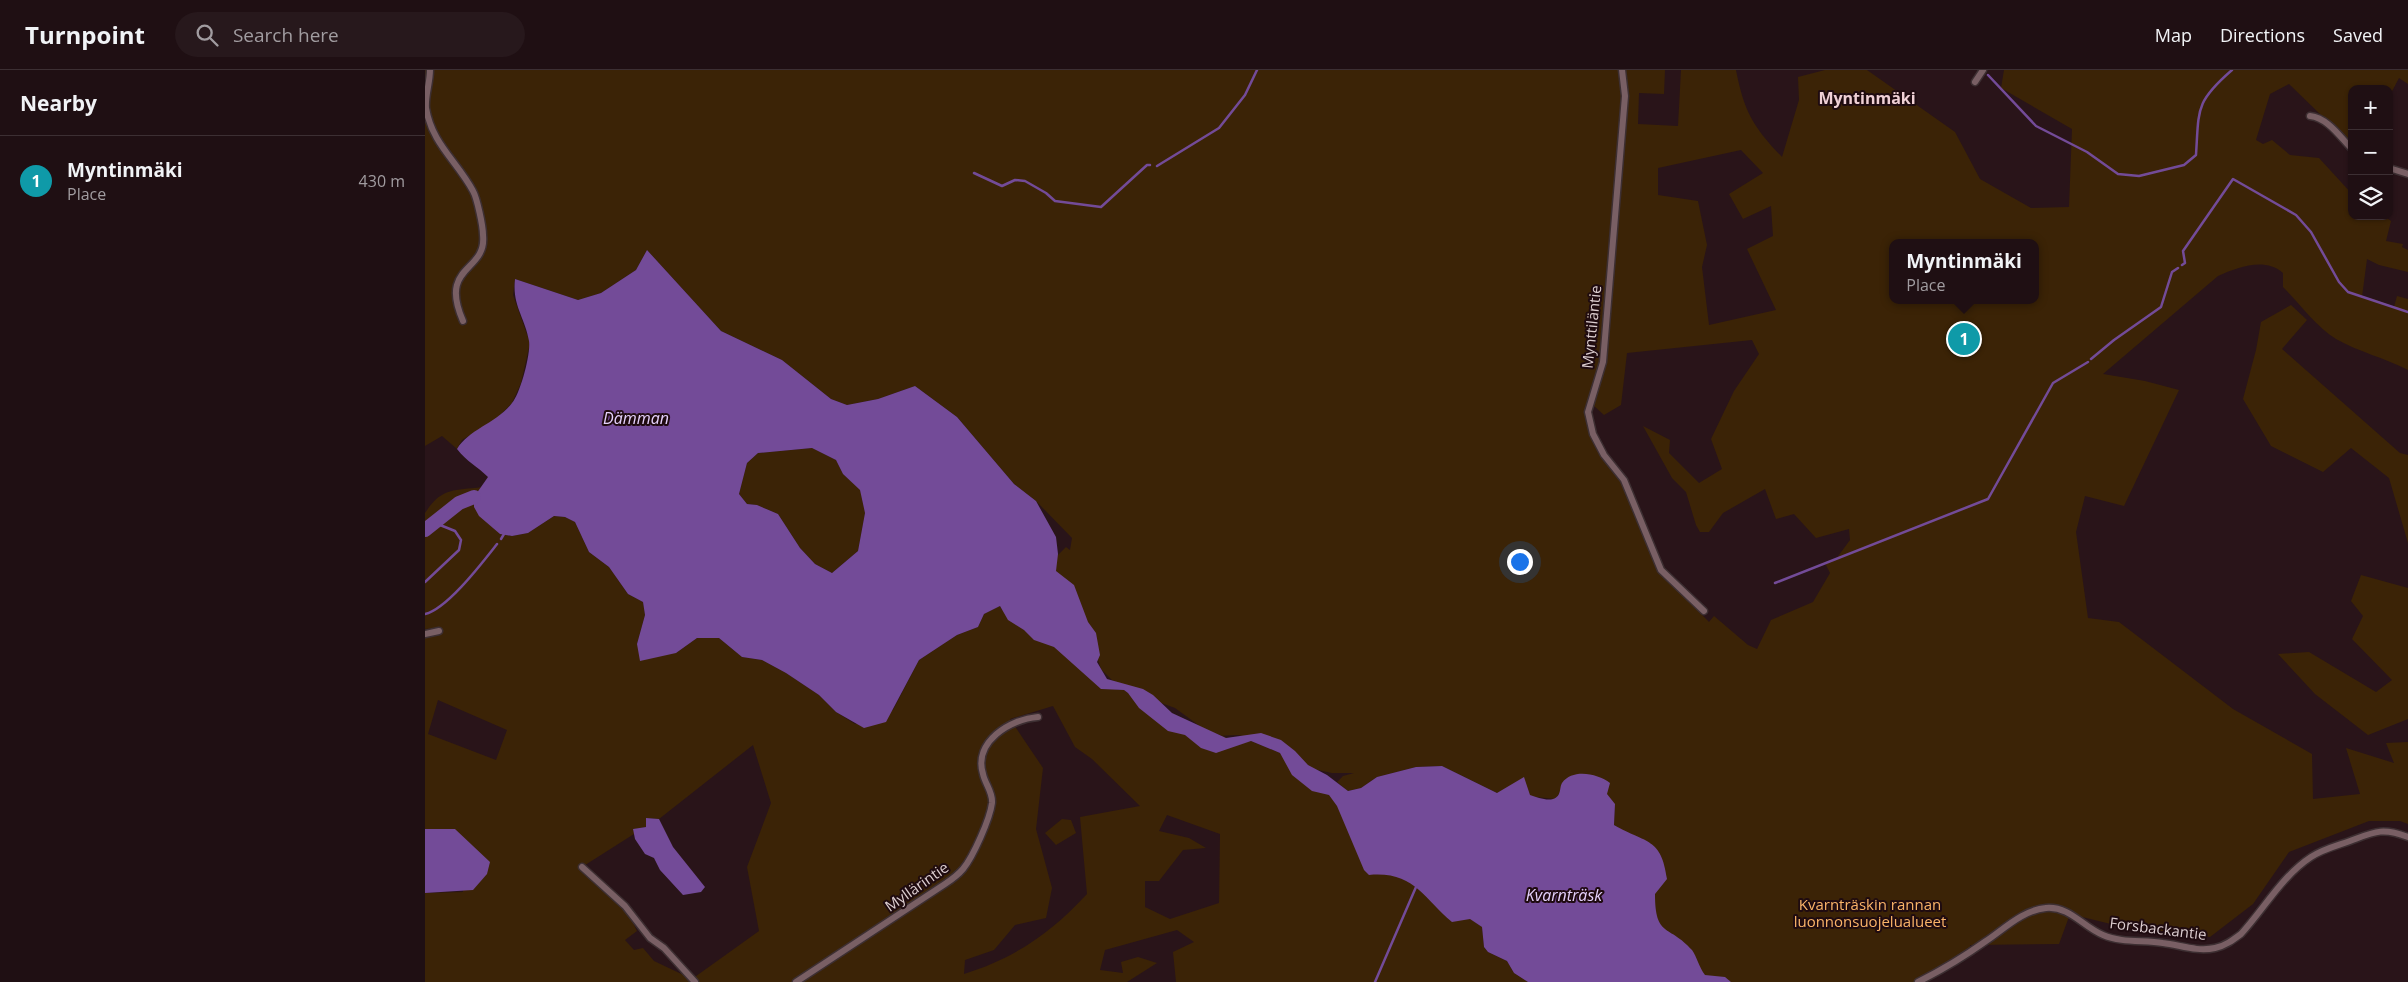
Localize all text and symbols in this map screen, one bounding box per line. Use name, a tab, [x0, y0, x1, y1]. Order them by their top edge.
search box	[175, 12, 525, 57]
text: Turnpoint	[25, 18, 145, 51]
icon: search	[193, 21, 221, 49]
text: Search here	[233, 22, 339, 48]
text: Map	[2155, 23, 2192, 47]
text: Directions	[2220, 23, 2305, 47]
text: Saved	[2333, 23, 2383, 47]
map controls	[2348, 85, 2393, 220]
button: +	[2348, 85, 2393, 130]
district label: Myntinmäki	[1818, 87, 1916, 109]
text: Nearby	[20, 89, 97, 117]
button: −	[2348, 130, 2393, 175]
text: Myntinmäki	[67, 157, 182, 183]
text: 1	[31, 170, 41, 192]
text: 430 m	[359, 170, 405, 192]
button: layers	[2348, 175, 2393, 220]
text: Place	[67, 183, 106, 205]
popup	[1889, 239, 2039, 304]
text: Myntinmäki	[1906, 248, 2022, 274]
text: Place	[1906, 274, 1945, 296]
street label: Mynttiläntie	[1577, 284, 1605, 369]
pin: 1	[1948, 320, 1980, 358]
water label: Dämman	[603, 407, 669, 429]
your location	[1507, 549, 1533, 575]
street label: Myllärintie	[881, 857, 952, 915]
water label: Kvarnträsk	[1526, 884, 1603, 906]
park label: Kvarnträskin rannan luonnonsuojelualueet	[1794, 894, 1946, 931]
street label: Forsbackantie	[2108, 912, 2208, 944]

